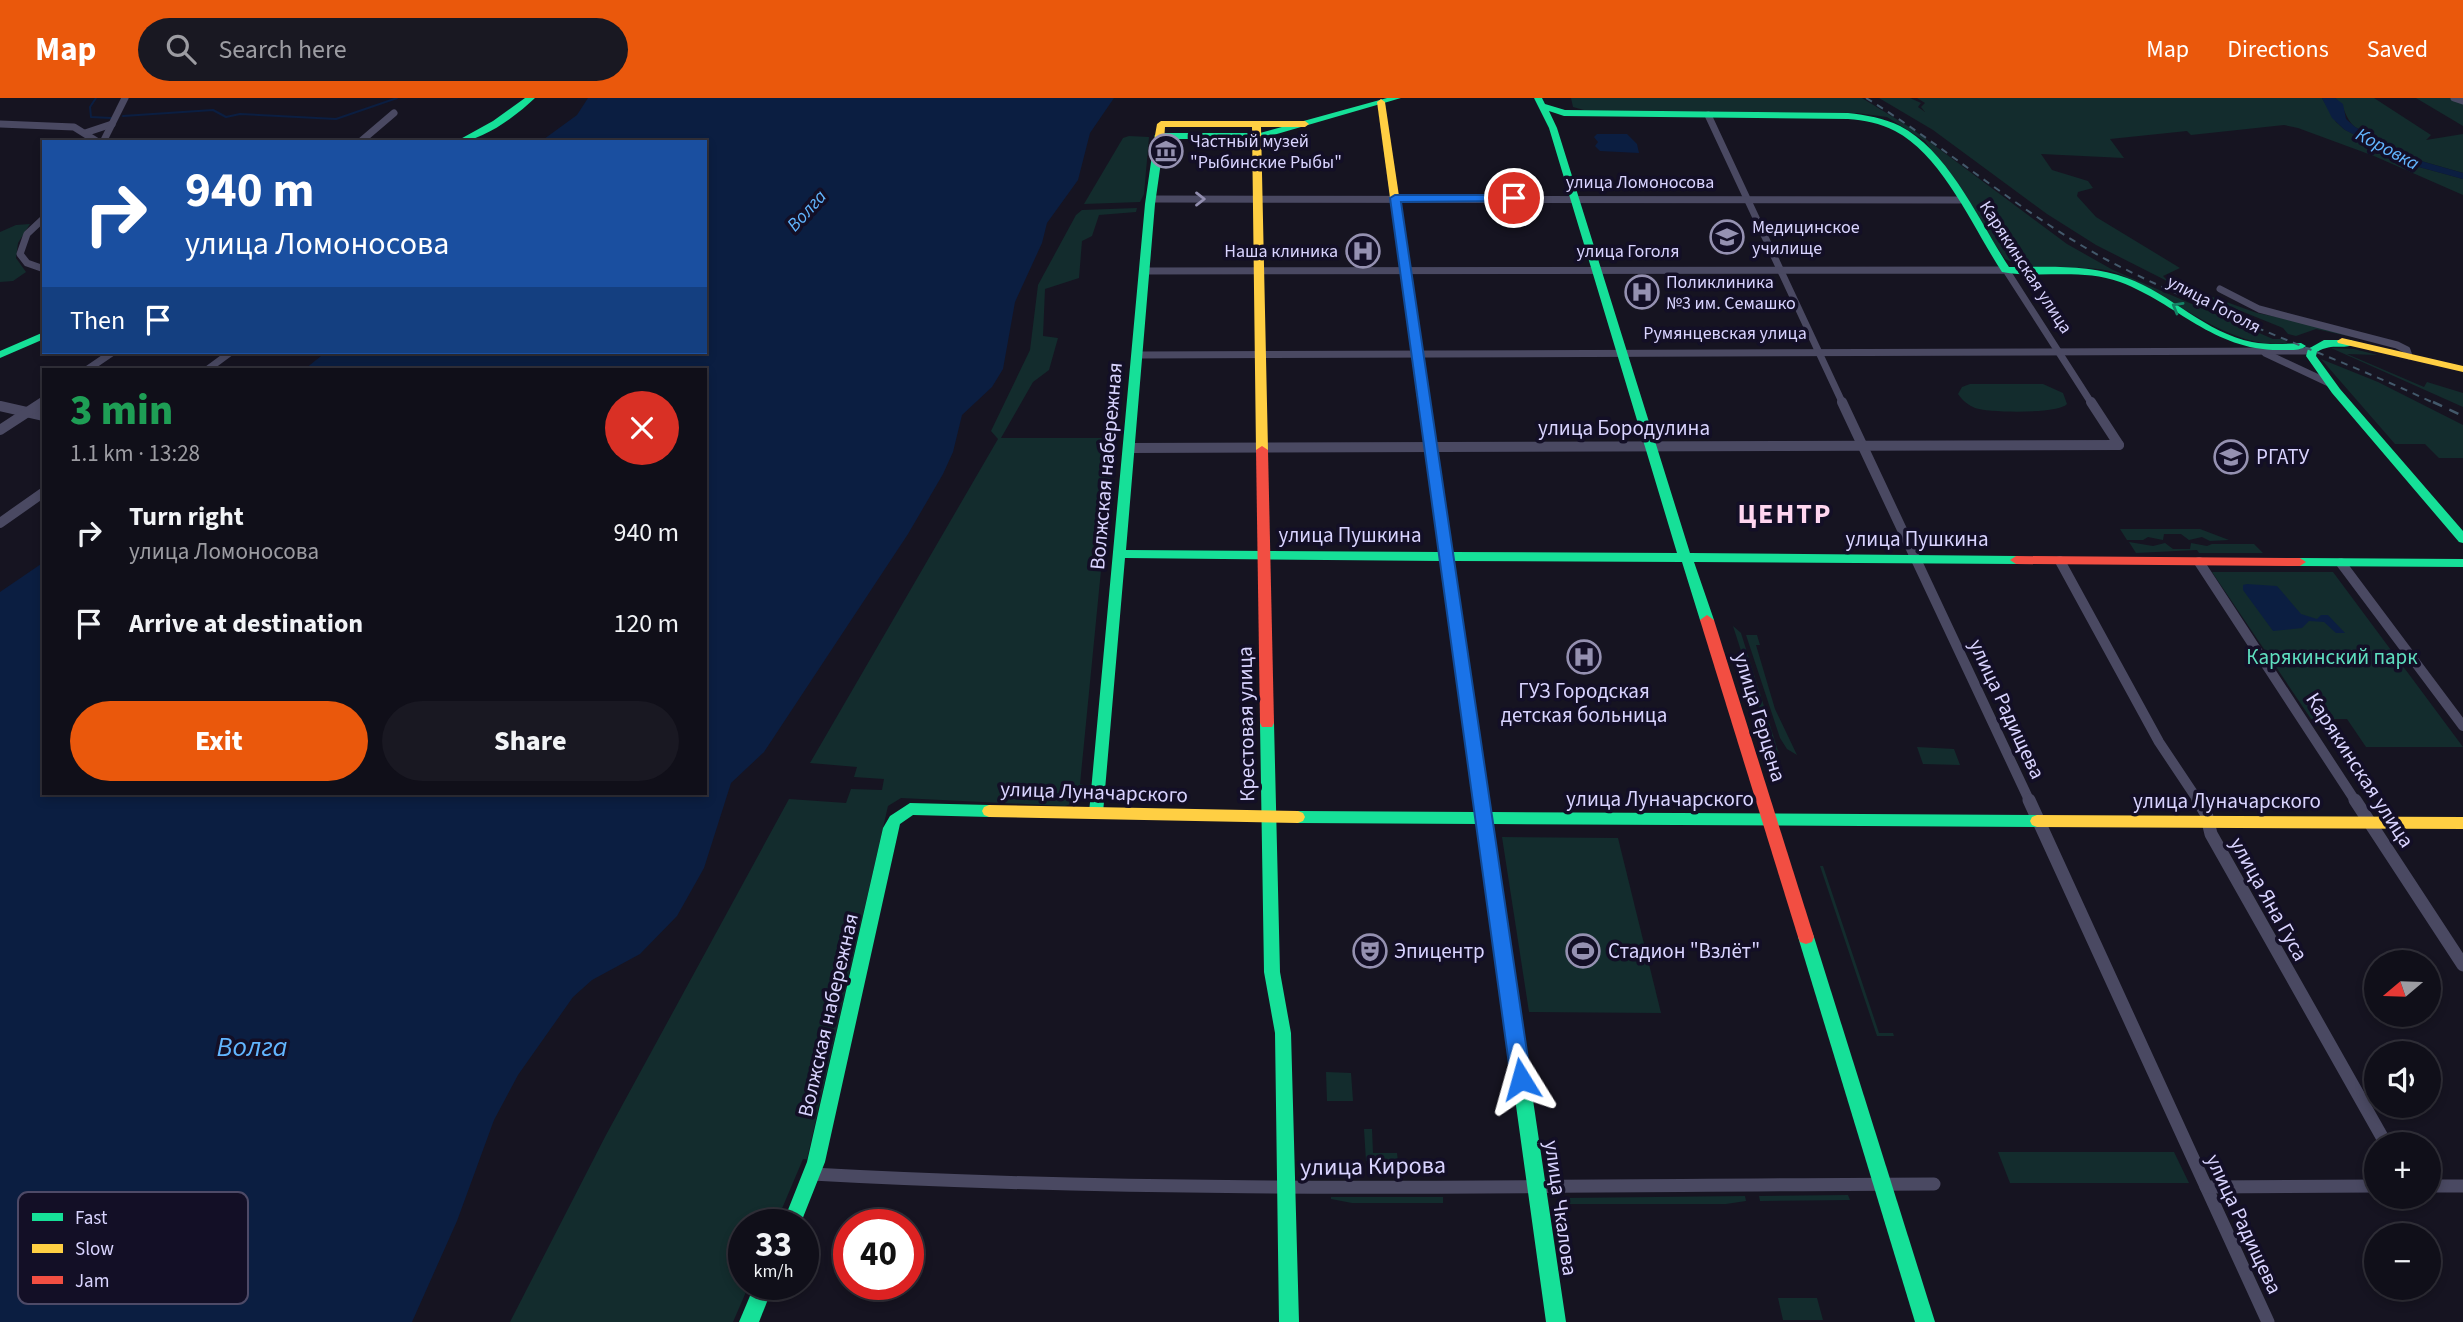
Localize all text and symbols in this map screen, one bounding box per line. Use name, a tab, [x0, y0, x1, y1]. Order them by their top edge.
search box	[138, 18, 628, 81]
text: Map	[35, 26, 96, 73]
icon: search	[162, 30, 200, 68]
text: Search here	[218, 31, 347, 68]
text: Map	[2146, 32, 2189, 67]
text: Directions	[2227, 32, 2329, 67]
text: Saved	[2367, 32, 2428, 67]
water label: Коровка	[2351, 121, 2424, 177]
place label: Частный музей "Рыбинские Рыбы"	[1190, 129, 1342, 175]
museum icon: Частный музей "Рыбинские Рыбы"	[1147, 132, 1185, 170]
text: 940 m	[185, 156, 314, 226]
icon: right	[70, 168, 161, 259]
pin	[1484, 168, 1544, 228]
street label: улица Ломоносова	[1566, 170, 1714, 195]
icon: arrive	[1495, 179, 1533, 217]
water label: Волга	[781, 184, 833, 238]
one-way arrow	[1196, 191, 1206, 207]
street label: Карякинская улица	[1973, 196, 2078, 339]
place label: Медицинское училище	[1752, 215, 1860, 261]
school or university icon: Медицинское училище	[1708, 218, 1746, 256]
text: улица Ломоносова	[185, 221, 449, 267]
hospital icon: Наша клиника	[1344, 232, 1382, 270]
place label: Наша клиника	[1224, 239, 1338, 264]
street label: улица Гоголя	[1577, 239, 1679, 264]
street label: улица Гоголя	[2163, 269, 2265, 340]
place label: Поликлиника №3 им. Семашко	[1666, 270, 1796, 316]
hospital icon: Поликлиника №3 им. Семашко	[1623, 273, 1661, 311]
icon: arrive	[139, 301, 177, 339]
text: Then	[70, 302, 125, 339]
one-way arrow	[2172, 302, 2185, 315]
street label: Румянцевская улица	[1643, 321, 1807, 346]
street label: Волжская набережная	[1082, 361, 1130, 571]
text: 3 min	[70, 381, 173, 441]
button: close	[605, 391, 679, 465]
street label: улица Бородулина	[1538, 413, 1710, 443]
text: 1.1 km · 13:28	[70, 437, 200, 470]
school or university icon: РГАТУ	[2212, 438, 2250, 476]
place label: РГАТУ	[2256, 442, 2310, 472]
district label: ЦЕНТР	[1737, 494, 1833, 534]
text: Turn right	[129, 498, 244, 535]
icon: right	[70, 514, 108, 552]
text: 940 m	[613, 514, 679, 551]
street label: улица Пушкина	[1279, 520, 1421, 550]
street label: улица Пушкина	[1846, 524, 1988, 554]
text: улица Ломоносова	[129, 535, 319, 568]
icon: arrive	[70, 605, 108, 643]
text: Arrive at destination	[129, 605, 363, 642]
text: 120 m	[613, 605, 679, 642]
street label: улица Радищева	[1961, 634, 2053, 784]
hospital icon: ГУЗ Городская детская больница	[1565, 638, 1603, 676]
park label: Карякинский парк	[2246, 642, 2418, 672]
street label: Крестовая улица	[1230, 646, 1262, 802]
street label: улица Герцена	[1726, 648, 1794, 786]
place label: ГУЗ Городская детская больница	[1501, 676, 1667, 730]
street label: Карякинская улица	[2299, 687, 2421, 853]
button: Exit	[70, 701, 368, 781]
button: Share	[382, 701, 679, 781]
street label: улица Луначарского	[1000, 774, 1188, 810]
street label: улица Луначарского	[1566, 784, 1754, 814]
street label: улица Луначарского	[2133, 786, 2321, 816]
street label: улица Яна Гуса	[2223, 832, 2315, 966]
street label: Волжская набережная	[790, 910, 866, 1120]
theatre icon: Эпицентр	[1351, 932, 1389, 970]
sports icon: Стадион "Взлёт"	[1564, 932, 1602, 970]
place label: Эпицентр	[1394, 936, 1485, 966]
place label: Стадион "Взлёт"	[1608, 936, 1760, 966]
north arrow	[2364, 950, 2441, 1027]
map controls	[2364, 950, 2441, 1300]
water label: Волга	[217, 1027, 287, 1067]
button: sound	[2364, 1041, 2441, 1118]
position arrow	[1484, 1042, 1558, 1116]
button: +	[2364, 1132, 2441, 1209]
street label: улица Чкалова	[1537, 1138, 1585, 1278]
street label: улица Кирова	[1300, 1148, 1446, 1185]
street label: улица Радищева	[2198, 1149, 2290, 1299]
legend	[18, 1192, 248, 1304]
text: Fast	[75, 1205, 108, 1232]
speed limit sign: 40	[833, 1209, 924, 1300]
text: 33	[755, 1220, 792, 1270]
button: −	[2364, 1223, 2441, 1300]
text: Slow	[75, 1236, 114, 1263]
text: km/h	[754, 1259, 793, 1284]
text: Jam	[75, 1268, 109, 1295]

